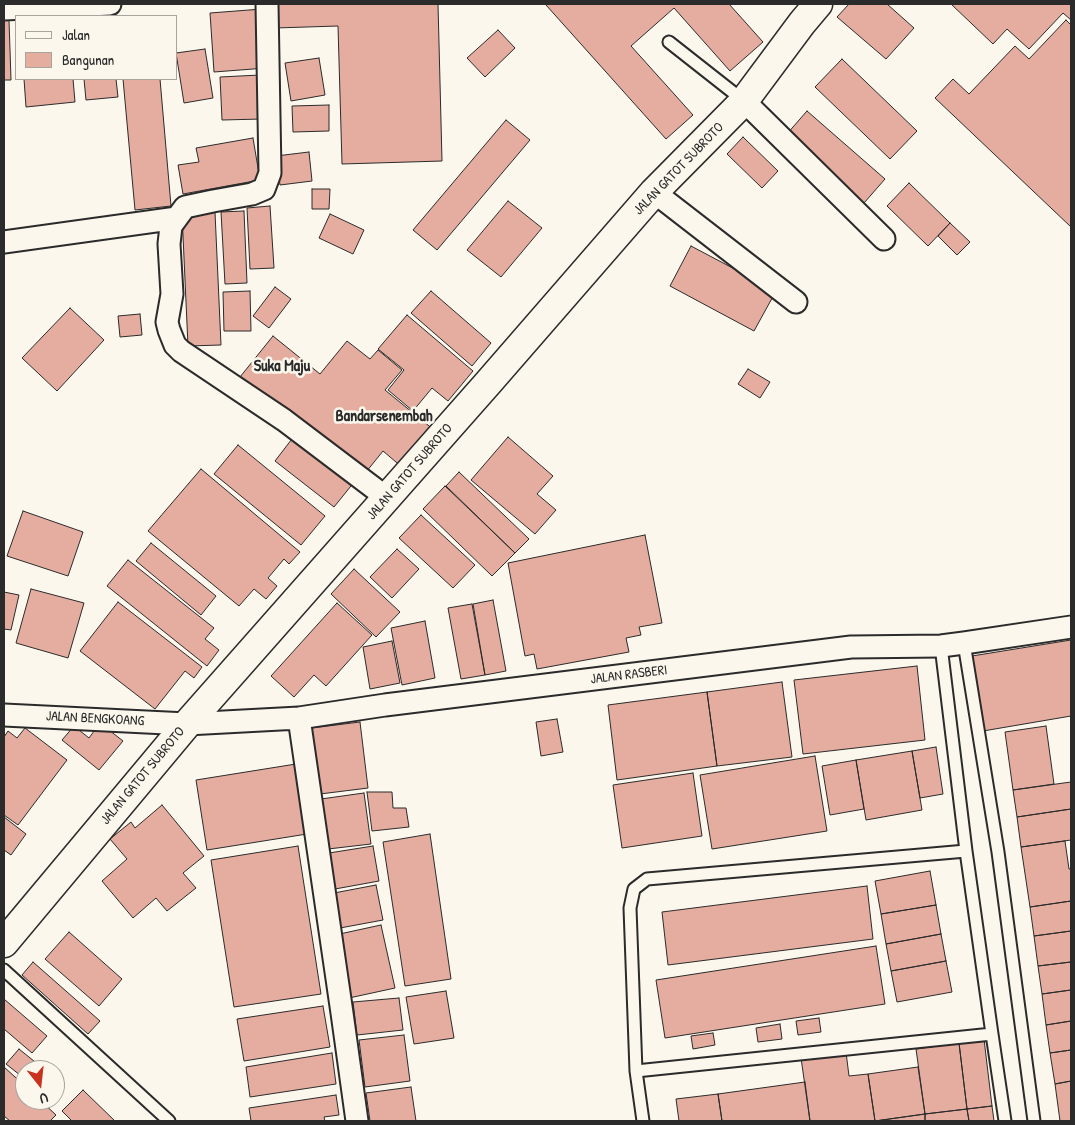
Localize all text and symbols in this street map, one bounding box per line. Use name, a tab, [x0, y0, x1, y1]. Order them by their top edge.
legend	[15, 15, 178, 80]
text: Jalan	[62, 24, 90, 45]
text: Bangunan	[62, 49, 114, 70]
street label: JALAN GATOT SUBROTO	[631, 119, 727, 219]
district label: Suka Maju	[254, 357, 310, 377]
district label: Bandarsenembah	[336, 407, 432, 427]
street label: JALAN GATOT SUBROTO	[364, 420, 456, 524]
street label: JALAN RASBERI	[590, 662, 668, 688]
street label: JALAN BENGKOANG	[45, 708, 145, 730]
street label: JALAN GATOT SUBROTO	[97, 724, 189, 828]
north arrow	[15, 1060, 65, 1110]
text: U	[38, 1089, 50, 1109]

